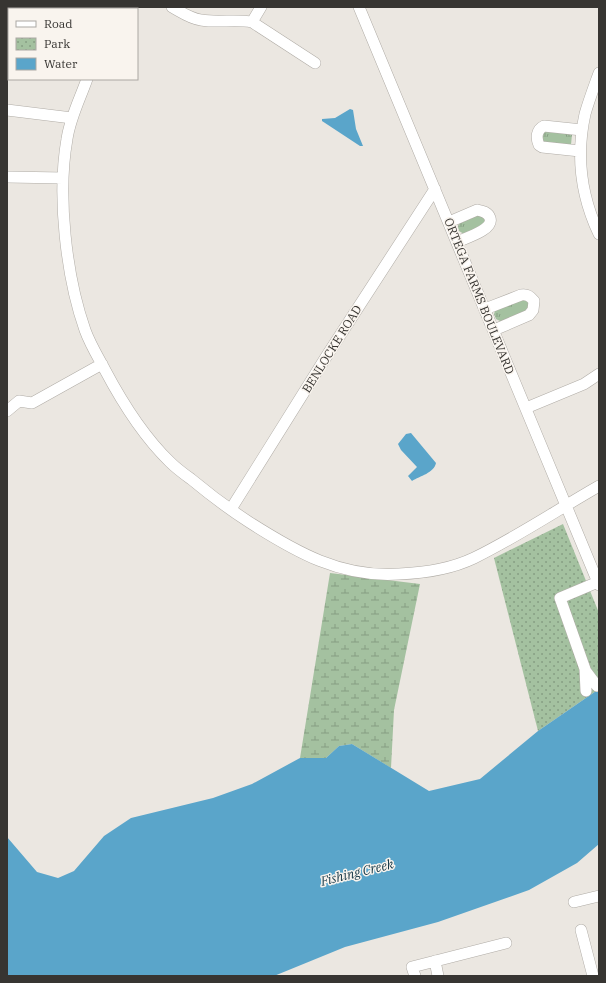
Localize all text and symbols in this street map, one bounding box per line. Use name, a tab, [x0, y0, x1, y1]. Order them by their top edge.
legend	[8, 8, 138, 80]
text: Road	[44, 16, 73, 31]
text: Park	[44, 36, 70, 51]
text: Water	[44, 56, 78, 71]
street label: ORTEGA FARMS BOULEVARD	[441, 215, 518, 376]
street label: BENLOCKE ROAD	[299, 302, 365, 395]
water label: Fishing Creek	[318, 855, 396, 890]

